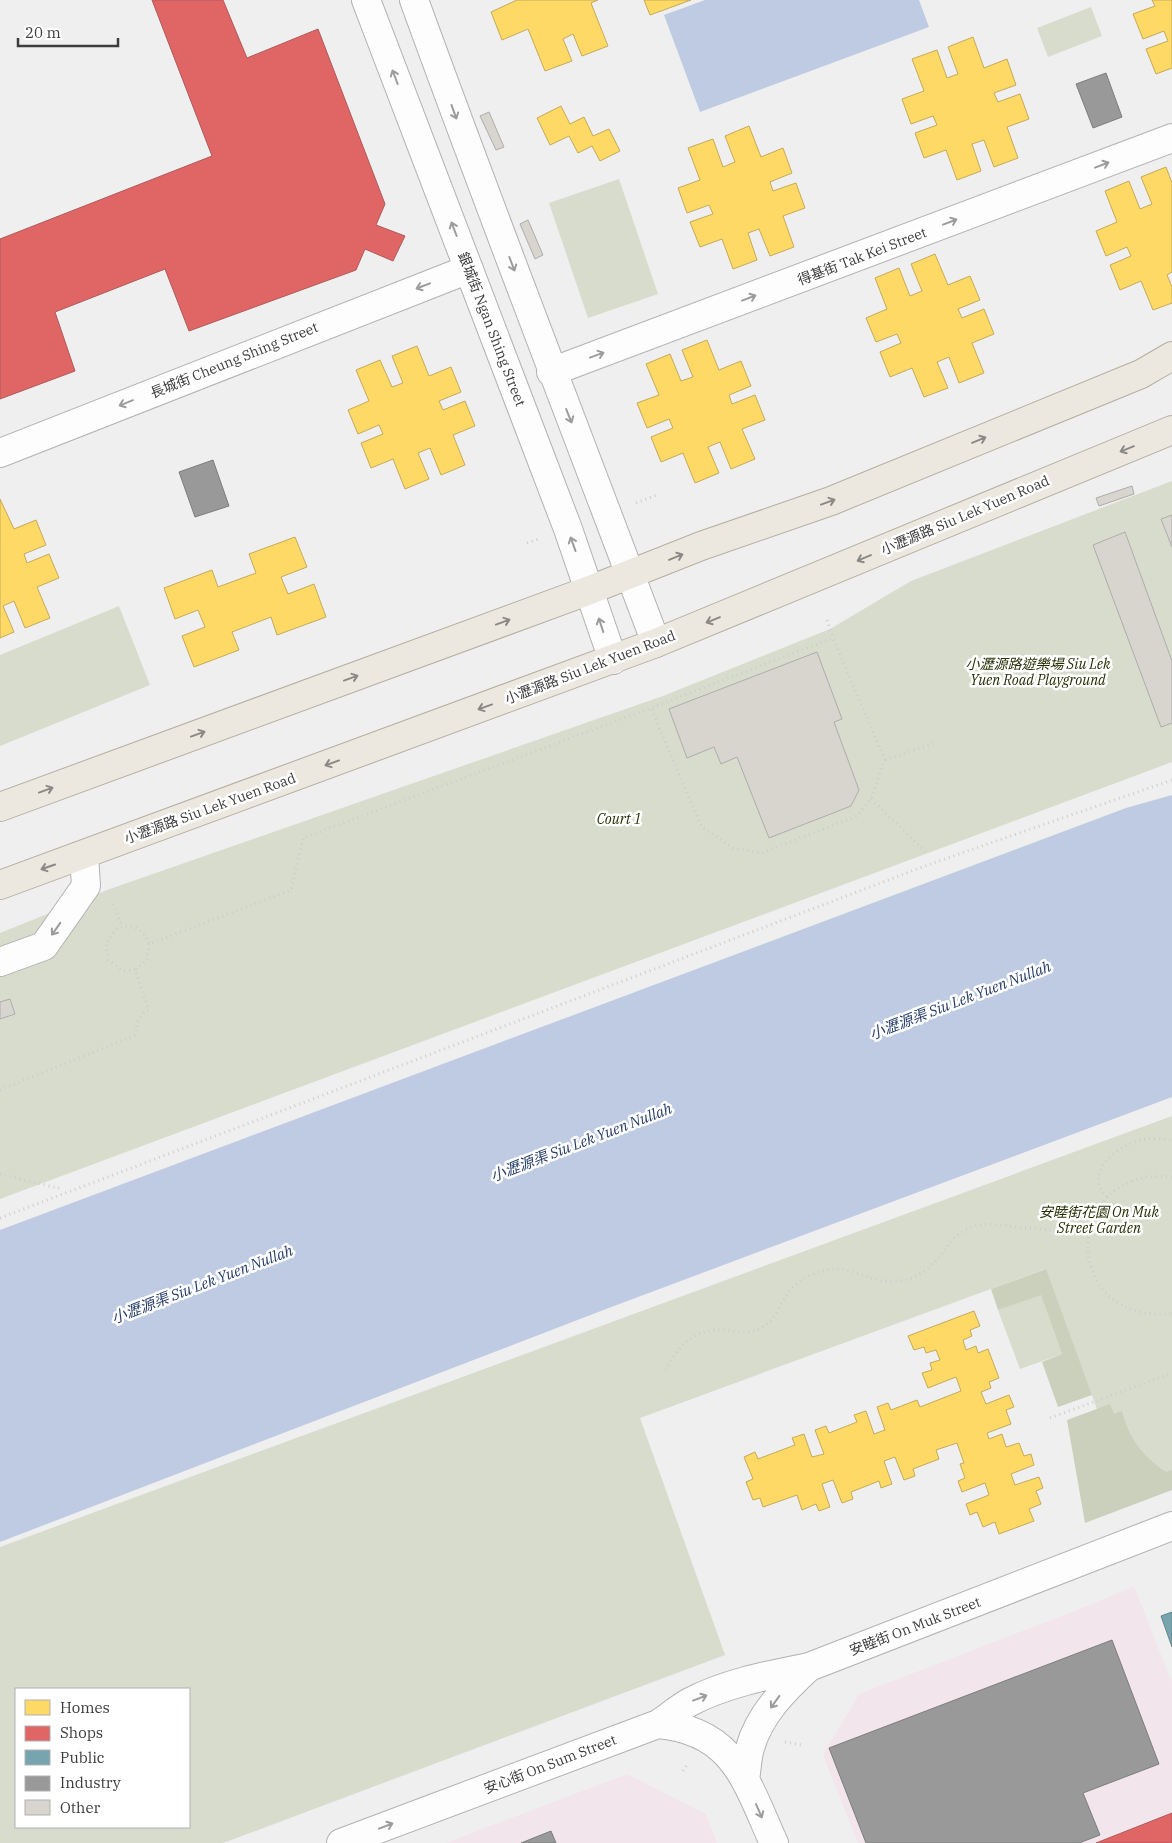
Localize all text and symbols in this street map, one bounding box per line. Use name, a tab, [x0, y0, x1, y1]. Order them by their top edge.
scale bar	[18, 15, 118, 47]
text: 20 m	[25, 23, 61, 42]
one-way arrow	[390, 70, 399, 85]
one-way arrow	[450, 103, 459, 119]
one-way arrow	[1094, 160, 1110, 169]
one-way arrow	[942, 217, 958, 226]
one-way arrow	[448, 221, 457, 236]
street label: 得基街 Tak Kei Street	[795, 223, 929, 289]
street label: 銀城街 Ngan Shing Street	[454, 249, 530, 409]
one-way arrow	[508, 256, 517, 271]
one-way arrow	[416, 282, 432, 291]
one-way arrow	[741, 293, 756, 302]
street label: 長城街 Cheung Shing Street	[147, 318, 321, 402]
one-way arrow	[589, 350, 604, 359]
one-way arrow	[119, 399, 134, 408]
one-way arrow	[565, 408, 574, 423]
one-way arrow	[971, 435, 986, 444]
one-way arrow	[1120, 444, 1135, 454]
street label: 小瀝源路 Siu Lek Yuen Road	[878, 471, 1052, 559]
one-way arrow	[820, 497, 836, 506]
one-way arrow	[568, 537, 577, 552]
one-way arrow	[668, 551, 683, 560]
one-way arrow	[856, 554, 871, 563]
one-way arrow	[706, 616, 722, 625]
one-way arrow	[495, 617, 510, 626]
one-way arrow	[596, 617, 606, 633]
street label: 小瀝源路 Siu Lek Yuen Road	[502, 626, 678, 708]
park label: 小瀝源路遊樂場 Siu Lek Yuen Road Playground	[966, 655, 1111, 689]
one-way arrow	[343, 673, 358, 682]
one-way arrow	[478, 703, 493, 712]
one-way arrow	[190, 729, 205, 738]
one-way arrow	[325, 759, 340, 768]
street label: 小瀝源路 Siu Lek Yuen Road	[122, 768, 299, 847]
one-way arrow	[38, 785, 53, 794]
park label: Court 1	[597, 810, 641, 828]
one-way arrow	[41, 863, 56, 872]
one-way arrow	[51, 922, 61, 936]
water label: 小瀝源渠 Siu Lek Yuen Nullah	[867, 956, 1054, 1043]
water label: 小瀝源渠 Siu Lek Yuen Nullah	[488, 1098, 675, 1185]
park label: 安睦街花園 On Muk Street Garden	[1039, 1203, 1160, 1237]
water label: 小瀝源渠 Siu Lek Yuen Nullah	[109, 1240, 296, 1327]
street label: 安睦街 On Muk Street	[847, 1593, 983, 1659]
legend	[15, 1688, 190, 1828]
one-way arrow	[692, 1693, 707, 1703]
one-way arrow	[770, 1695, 780, 1709]
text: Homes	[60, 1698, 110, 1717]
text: Shops	[60, 1723, 103, 1742]
street label: 安心街 On Sum Street	[481, 1730, 619, 1798]
text: Public	[60, 1748, 105, 1767]
text: Industry	[60, 1773, 121, 1792]
text: Other	[60, 1798, 100, 1817]
one-way arrow	[755, 1803, 765, 1818]
one-way arrow	[378, 1821, 394, 1830]

